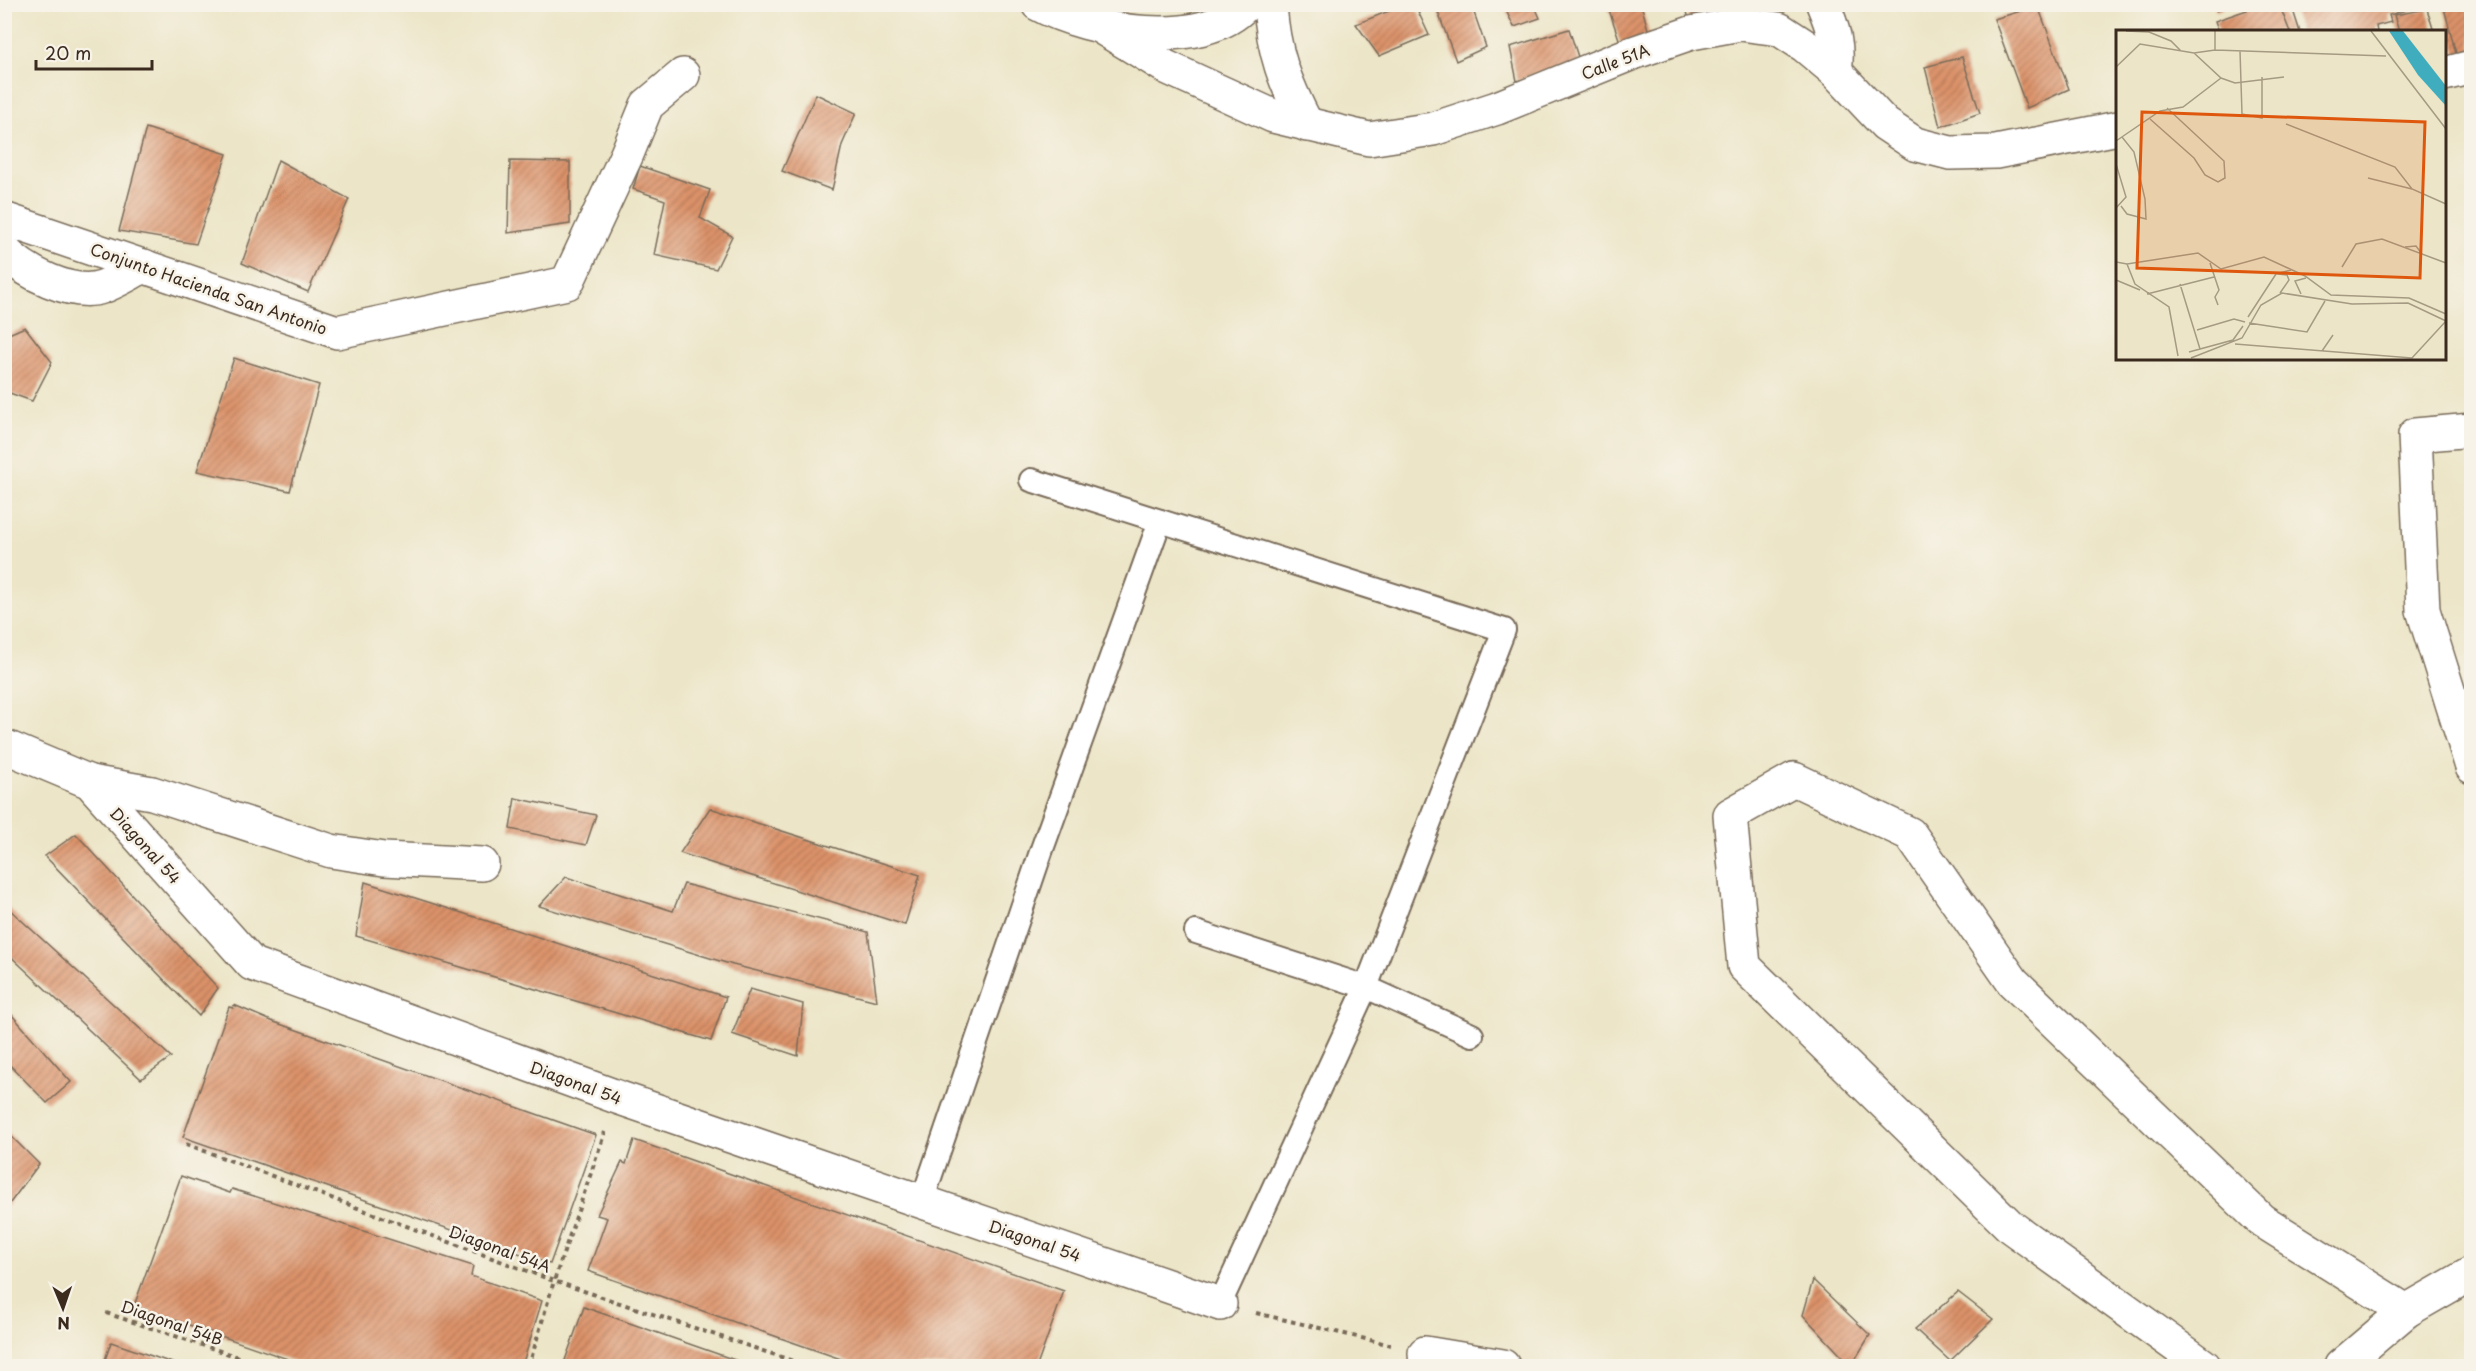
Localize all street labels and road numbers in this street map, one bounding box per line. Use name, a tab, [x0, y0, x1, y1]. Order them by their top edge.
street label: Calle 51A	[1577, 37, 1653, 85]
street label: Conjunto Hacienda San Antonio	[87, 236, 331, 340]
street label: Diagonal 54	[105, 801, 187, 889]
street label: Diagonal 54	[527, 1054, 625, 1110]
street label: Diagonal 54	[986, 1213, 1084, 1267]
street label: Diagonal 54A	[446, 1218, 555, 1278]
street label: Diagonal 54B	[118, 1293, 226, 1351]

